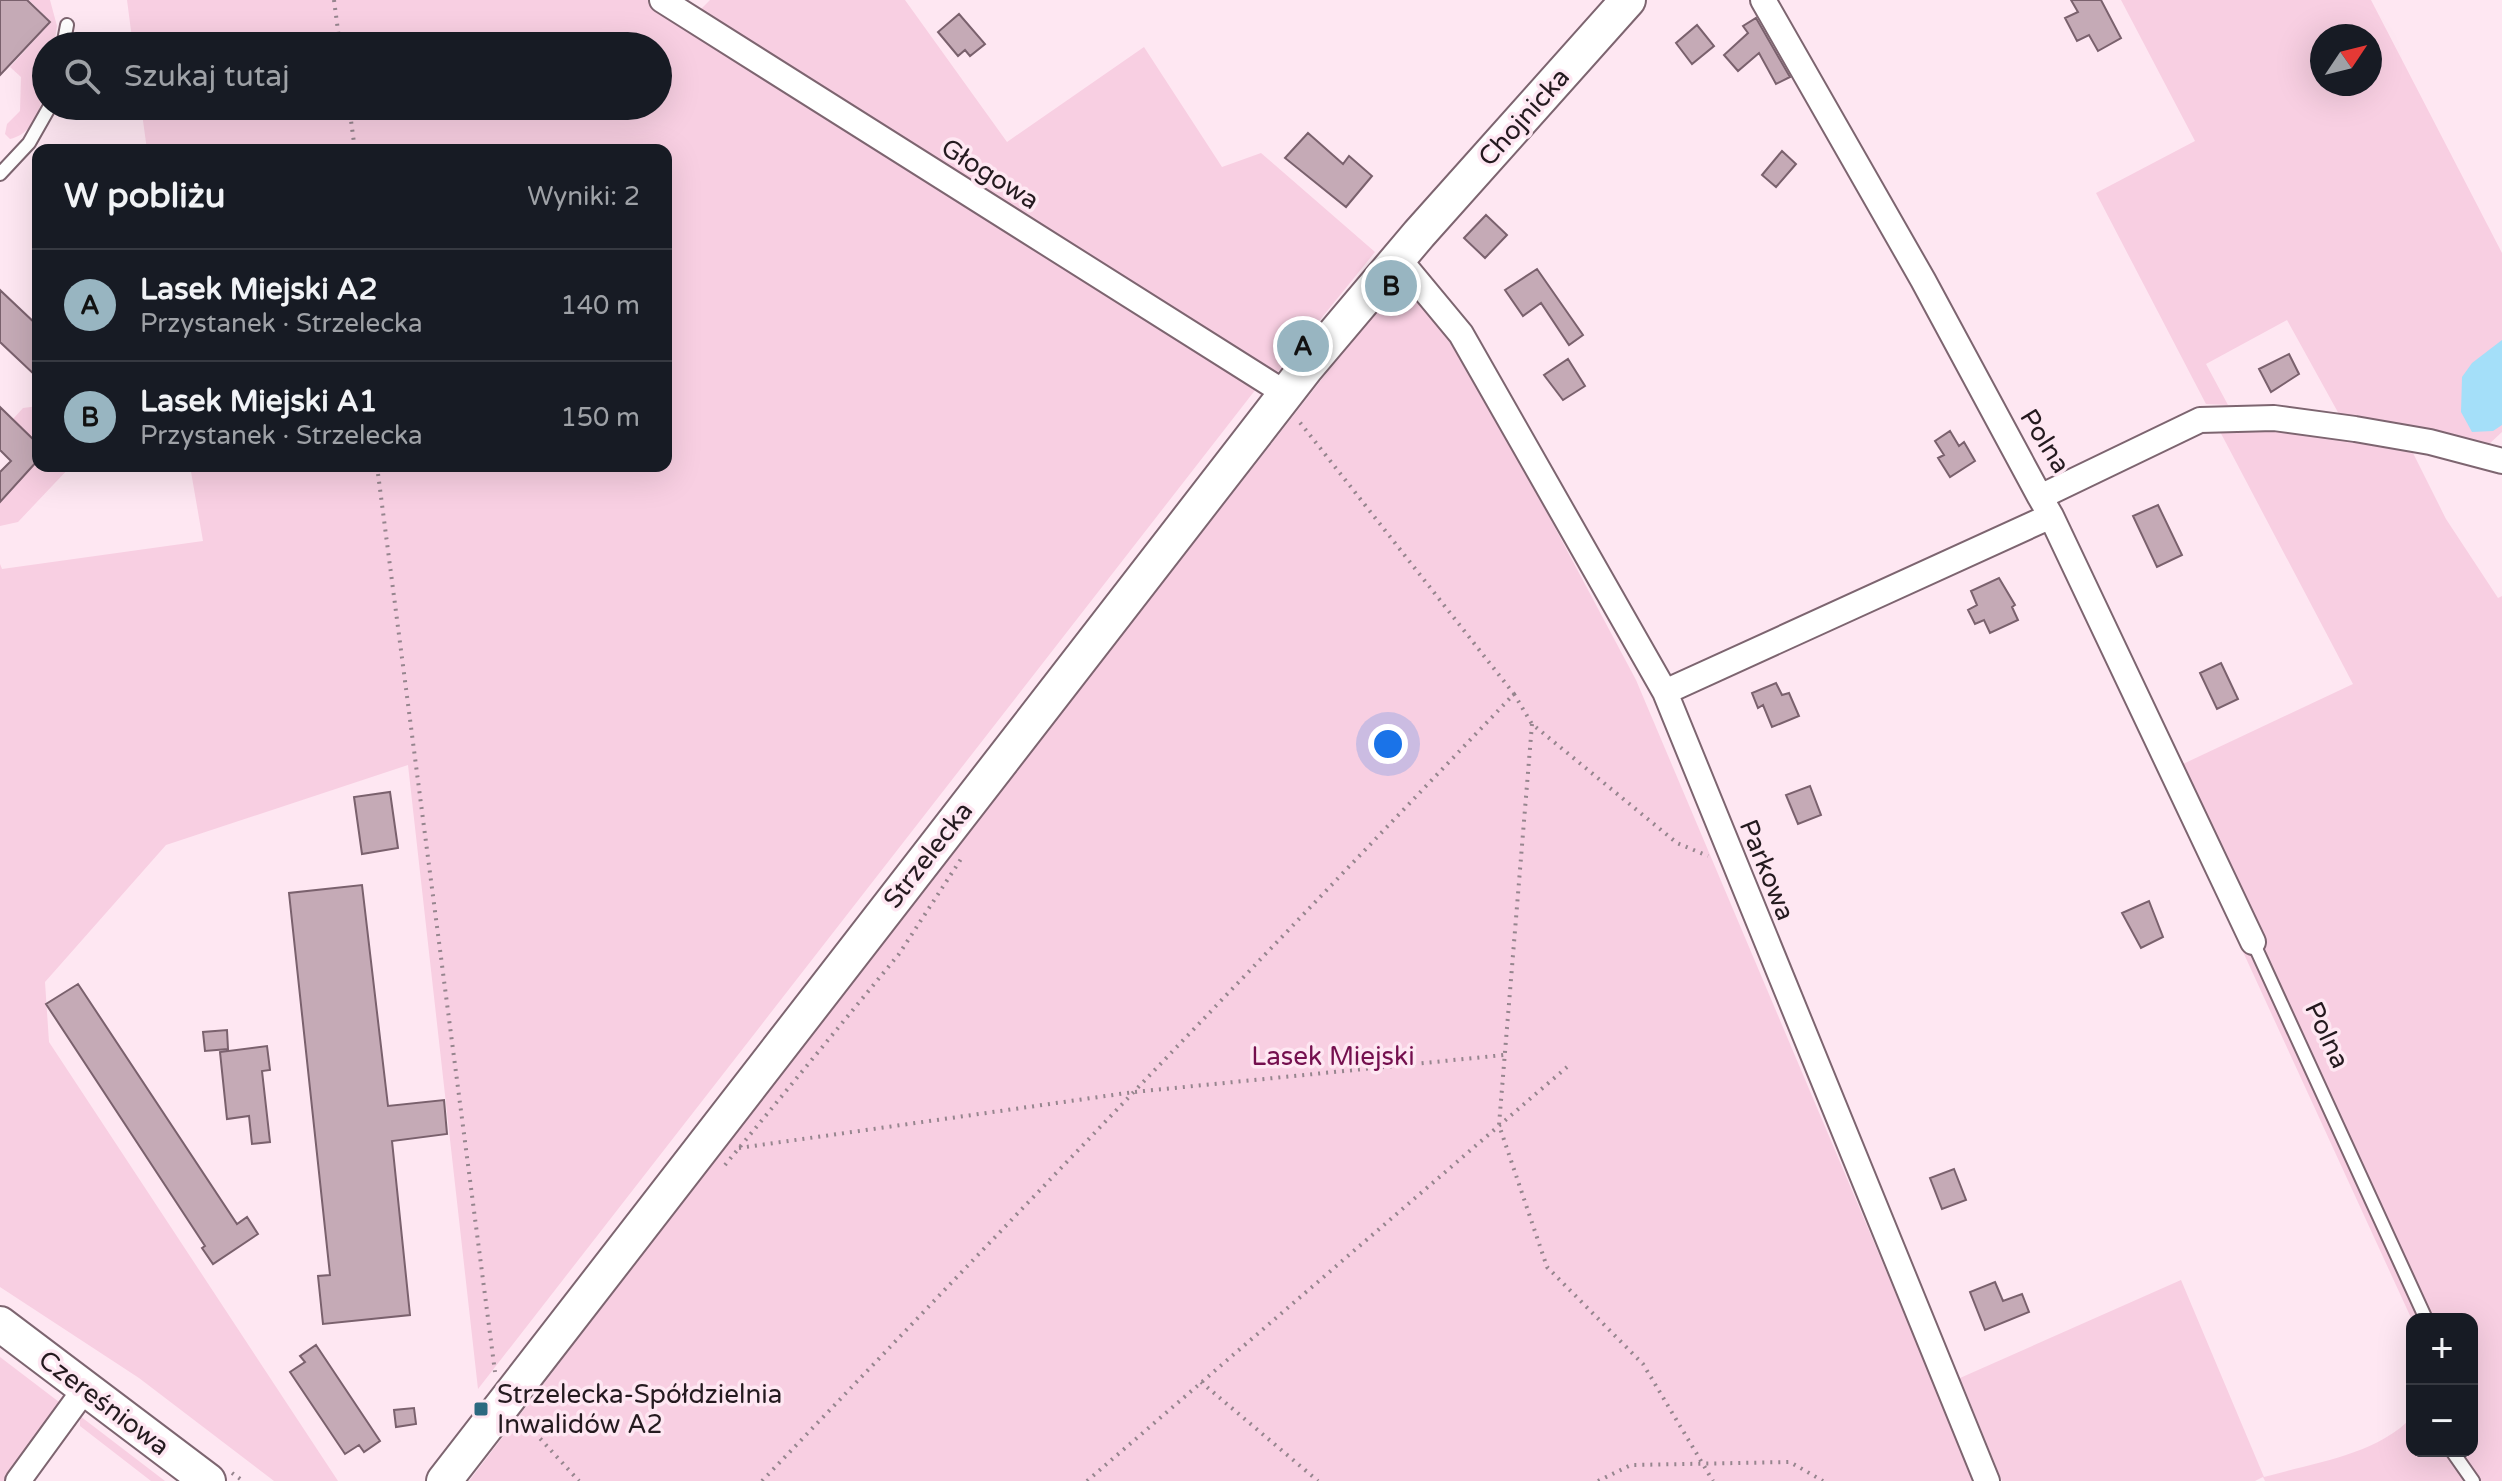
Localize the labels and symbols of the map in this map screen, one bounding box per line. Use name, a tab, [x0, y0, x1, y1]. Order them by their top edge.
north arrow	[2310, 24, 2382, 96]
street label: Chojnicka	[1472, 62, 1576, 172]
street label: Głogowa	[935, 132, 1045, 216]
pin: B	[1365, 256, 1417, 316]
pin: A	[1277, 316, 1329, 376]
street label: Polna	[2013, 403, 2077, 479]
your location	[1368, 724, 1408, 764]
street label: Strzelecka	[877, 796, 979, 914]
street label: Parkowa	[1733, 815, 1801, 925]
street label: Polna	[2298, 997, 2356, 1073]
park label: Lasek Miejski	[1251, 1041, 1415, 1072]
street label: Czereśniowa	[33, 1344, 175, 1462]
place label: Strzelecka-Spółdzielnia Inwalidów A2	[497, 1379, 782, 1440]
marker: Strzelecka-Spółdzielnia Inwalidów A2	[472, 1400, 490, 1418]

